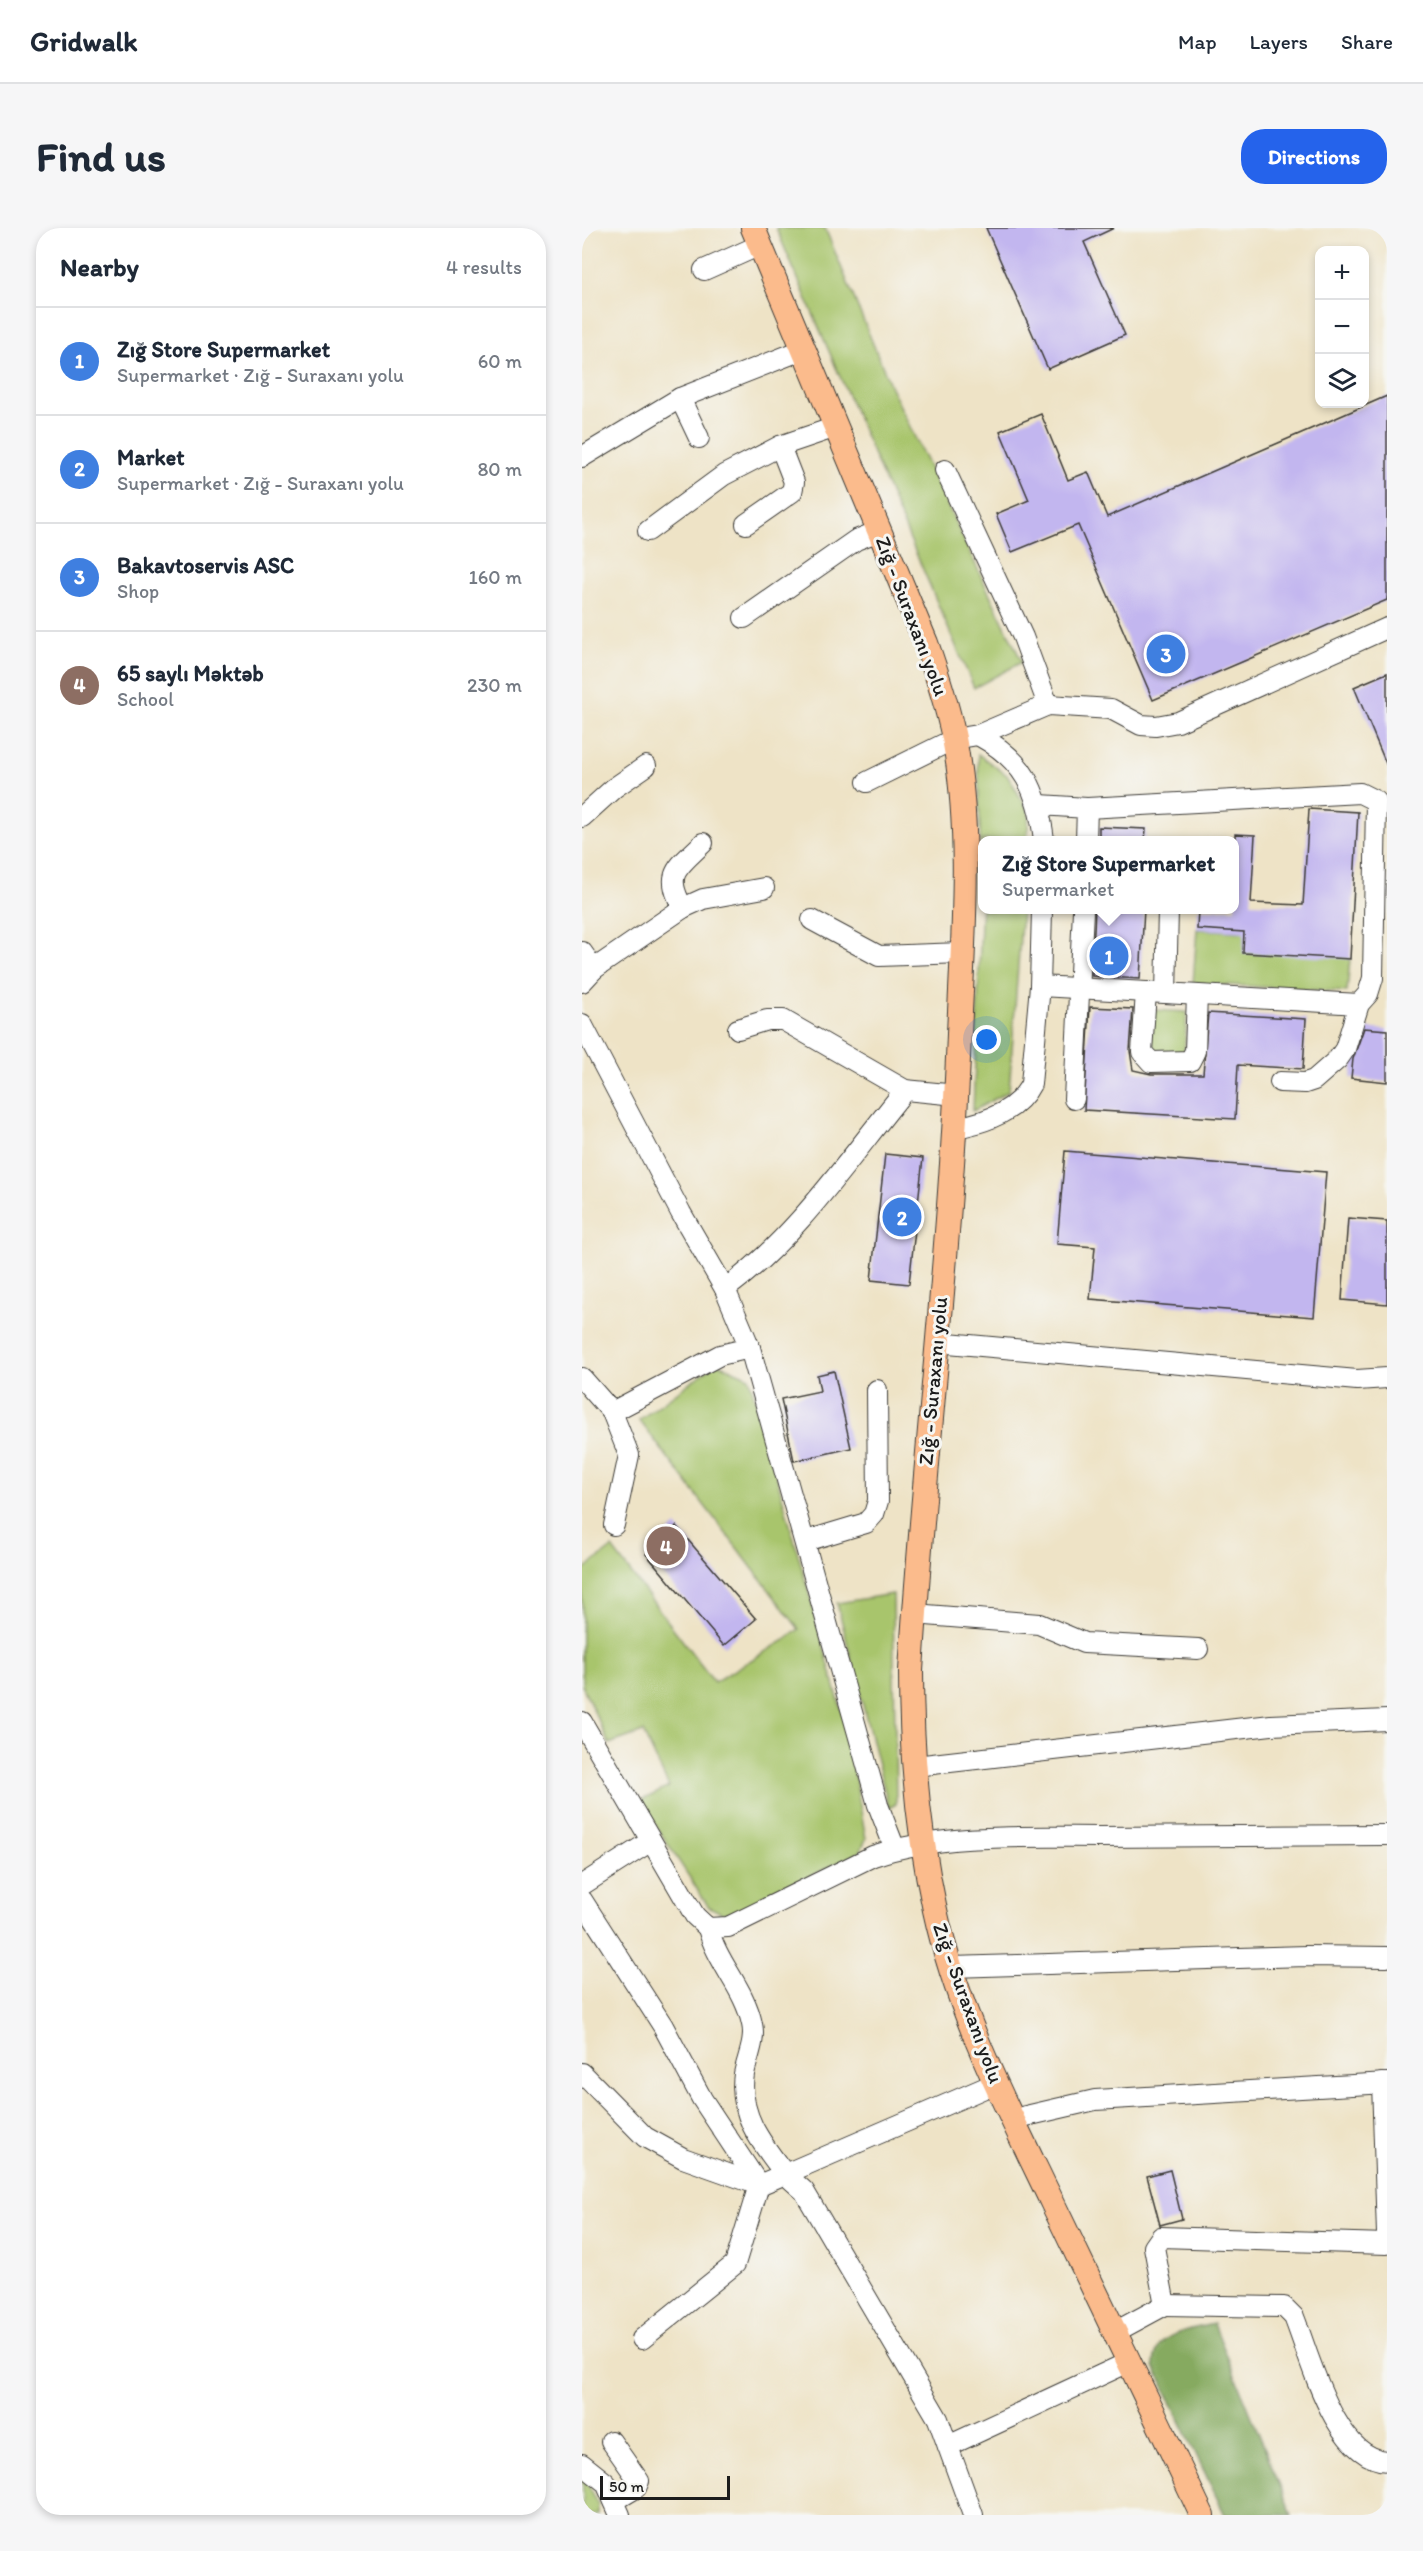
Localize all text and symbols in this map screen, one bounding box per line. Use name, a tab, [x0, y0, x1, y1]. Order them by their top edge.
text: Gridwalk	[30, 24, 138, 58]
text: Map	[1178, 29, 1217, 54]
text: Layers	[1250, 29, 1308, 54]
text: Share	[1341, 29, 1393, 54]
button: Directions	[1241, 129, 1387, 184]
text: Find us	[36, 131, 166, 182]
map controls	[1315, 246, 1369, 408]
button: +	[1315, 246, 1369, 300]
text: Nearby	[60, 251, 139, 283]
text: 4 results	[446, 255, 522, 279]
button: −	[1315, 300, 1369, 354]
text: Zığ Store Supermarket	[117, 336, 330, 363]
text: 1	[75, 349, 84, 373]
text: 60 m	[478, 349, 522, 373]
button: layers	[1315, 354, 1369, 408]
text: Supermarket · Zığ - Suraxanı yolu	[117, 363, 404, 387]
text: Market	[117, 444, 184, 471]
text: 2	[74, 457, 85, 481]
text: 80 m	[477, 457, 522, 481]
text: Supermarket · Zığ - Suraxanı yolu	[117, 471, 404, 495]
street label: Zığ - Suraxanı yolu	[871, 533, 954, 699]
text: Bakavtoservis ASC	[117, 552, 294, 579]
text: 3	[74, 565, 85, 589]
text: 160 m	[469, 565, 522, 589]
text: Shop	[117, 579, 159, 603]
pin: 3	[1146, 632, 1186, 676]
text: 65 saylı Məktəb	[117, 660, 264, 687]
text: 4	[73, 673, 86, 697]
text: 230 m	[467, 673, 522, 697]
text: School	[117, 687, 174, 711]
popup	[978, 836, 1239, 914]
text: Zığ Store Supermarket	[1002, 850, 1215, 877]
text: Supermarket	[1002, 877, 1114, 901]
pin: 1	[1090, 934, 1128, 978]
your location	[972, 1025, 1001, 1054]
pin: 2	[882, 1194, 922, 1240]
street label: Zığ - Suraxanı yolu	[913, 1296, 952, 1466]
pin: 4	[646, 1524, 686, 1568]
street label: Zığ - Suraxanı yolu	[928, 1919, 1009, 2086]
scale bar	[600, 2473, 730, 2500]
text: 50 m	[609, 2477, 644, 2496]

